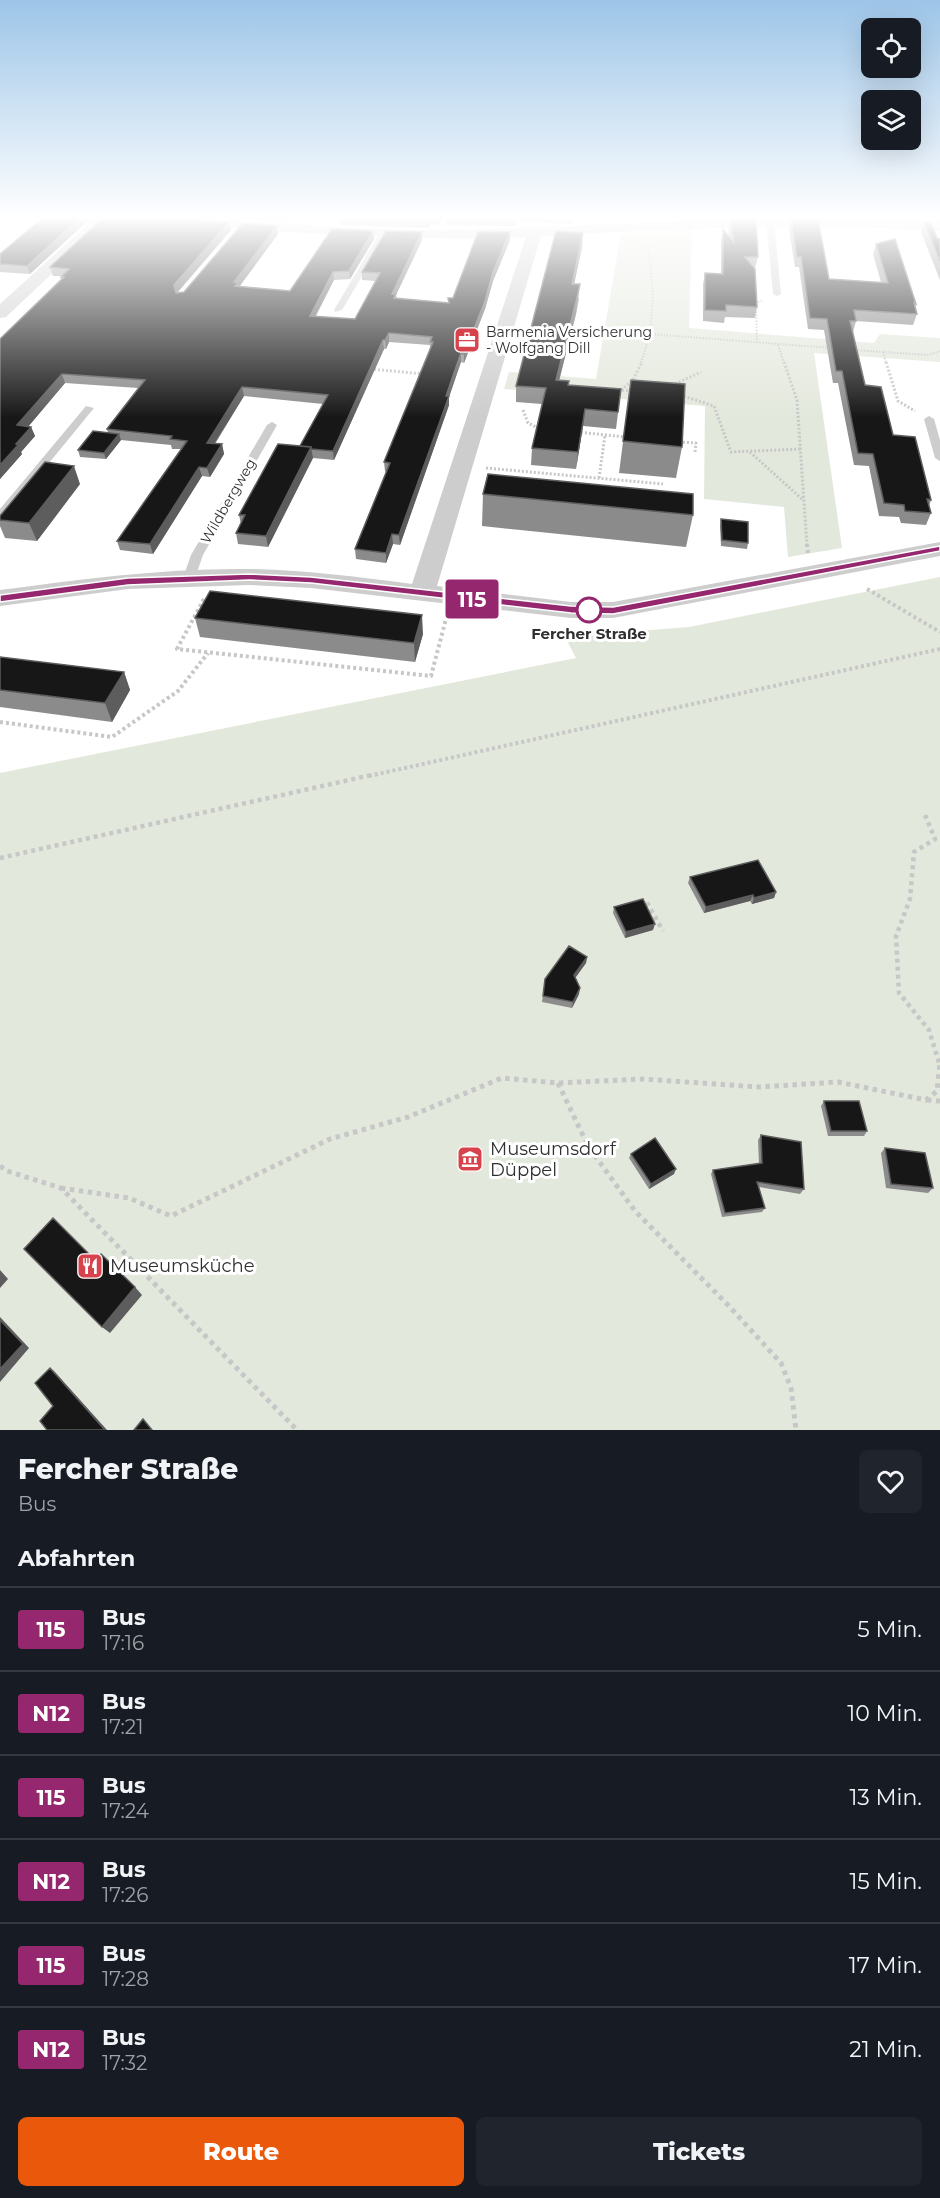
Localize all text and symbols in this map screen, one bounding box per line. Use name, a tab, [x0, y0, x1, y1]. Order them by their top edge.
map controls	[861, 18, 921, 150]
button: locate	[861, 18, 921, 78]
button: layers	[861, 90, 921, 150]
place label: Barmenia Versicherung - Wolfgang Dill	[486, 323, 652, 357]
office icon: Barmenia Versicherung - Wolfgang Dill	[452, 325, 482, 355]
street label: Wildbergweg	[196, 455, 260, 547]
line badge: 115	[438, 580, 506, 618]
text: 115	[458, 587, 486, 612]
marker: Fercher Straße	[576, 597, 602, 623]
place label: Fercher Straße	[531, 624, 647, 643]
place label: Museumsdorf Düppel	[490, 1138, 617, 1181]
museum icon: Museumsdorf Düppel	[455, 1144, 485, 1174]
restaurant icon: Museumsküche	[75, 1251, 105, 1281]
place label: Museumsküche	[110, 1255, 255, 1277]
button: heart	[859, 1450, 922, 1513]
text: Fercher Straße	[18, 1452, 238, 1486]
text: Bus	[18, 1492, 56, 1516]
text: Abfahrten	[18, 1545, 135, 1572]
text: Bus	[102, 1604, 146, 1631]
text: 5 Min.	[857, 1616, 922, 1643]
text: 115	[37, 1617, 65, 1642]
text: 17:16	[102, 1631, 144, 1655]
text: Bus	[102, 1688, 146, 1715]
text: 10 Min.	[847, 1700, 922, 1727]
text: N12	[32, 1701, 70, 1726]
text: 17:21	[102, 1715, 143, 1739]
text: Bus	[102, 1772, 146, 1799]
text: 13 Min.	[849, 1784, 922, 1811]
text: 115	[37, 1785, 65, 1810]
text: 17:24	[102, 1799, 149, 1823]
text: Bus	[102, 1856, 146, 1883]
text: 15 Min.	[849, 1868, 922, 1895]
text: N12	[32, 1869, 70, 1894]
text: 17:26	[102, 1883, 148, 1907]
text: Bus	[102, 1940, 146, 1967]
text: 17 Min.	[849, 1952, 922, 1979]
text: 115	[37, 1953, 65, 1978]
text: 17:28	[102, 1967, 149, 1991]
text: Bus	[102, 2024, 146, 2051]
text: 21 Min.	[849, 2036, 922, 2063]
text: N12	[32, 2037, 70, 2062]
text: 17:32	[102, 2051, 147, 2075]
button: Route	[18, 2117, 464, 2186]
button: Tickets	[476, 2117, 922, 2186]

